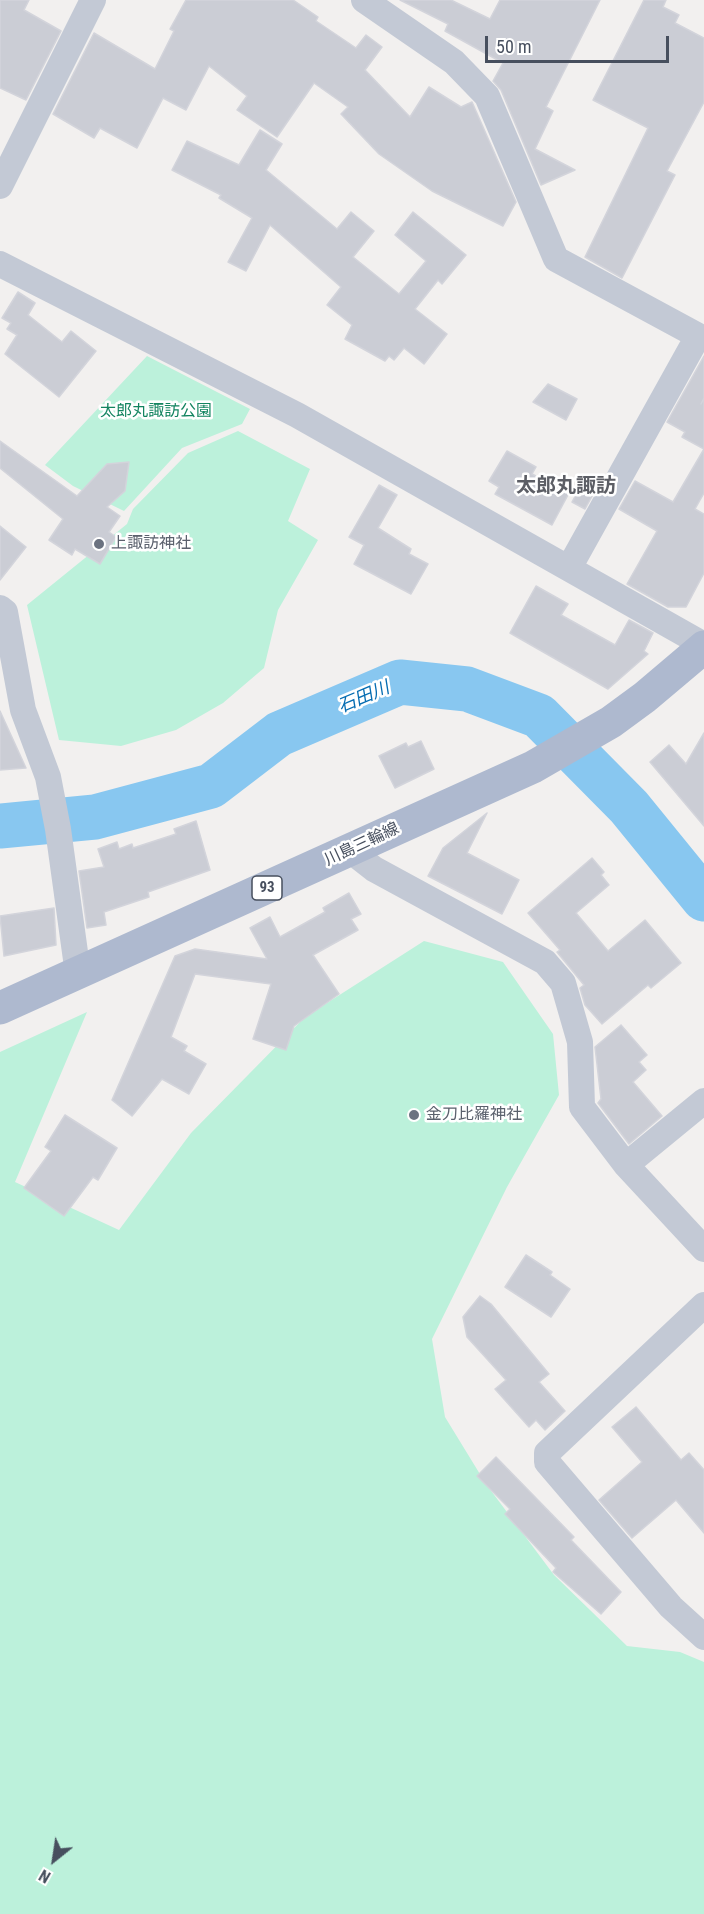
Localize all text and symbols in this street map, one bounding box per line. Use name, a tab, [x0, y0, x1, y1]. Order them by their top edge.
scale bar	[488, 24, 672, 62]
text: 50 m	[496, 36, 531, 57]
park label: 太郎丸諏訪公園	[100, 402, 212, 422]
district label: 太郎丸諏訪	[516, 475, 616, 499]
place label: 上諏訪神社	[111, 534, 191, 554]
marker: 上諏訪神社	[92, 537, 106, 551]
water label: 石田川	[335, 678, 393, 718]
street label: 川島三輪線	[322, 819, 402, 871]
road number: 93	[252, 876, 282, 900]
place label: 金刀比羅神社	[426, 1105, 522, 1125]
marker: 金刀比羅神社	[407, 1108, 421, 1122]
north arrow	[24, 1830, 84, 1890]
text: N	[36, 1865, 54, 1887]

